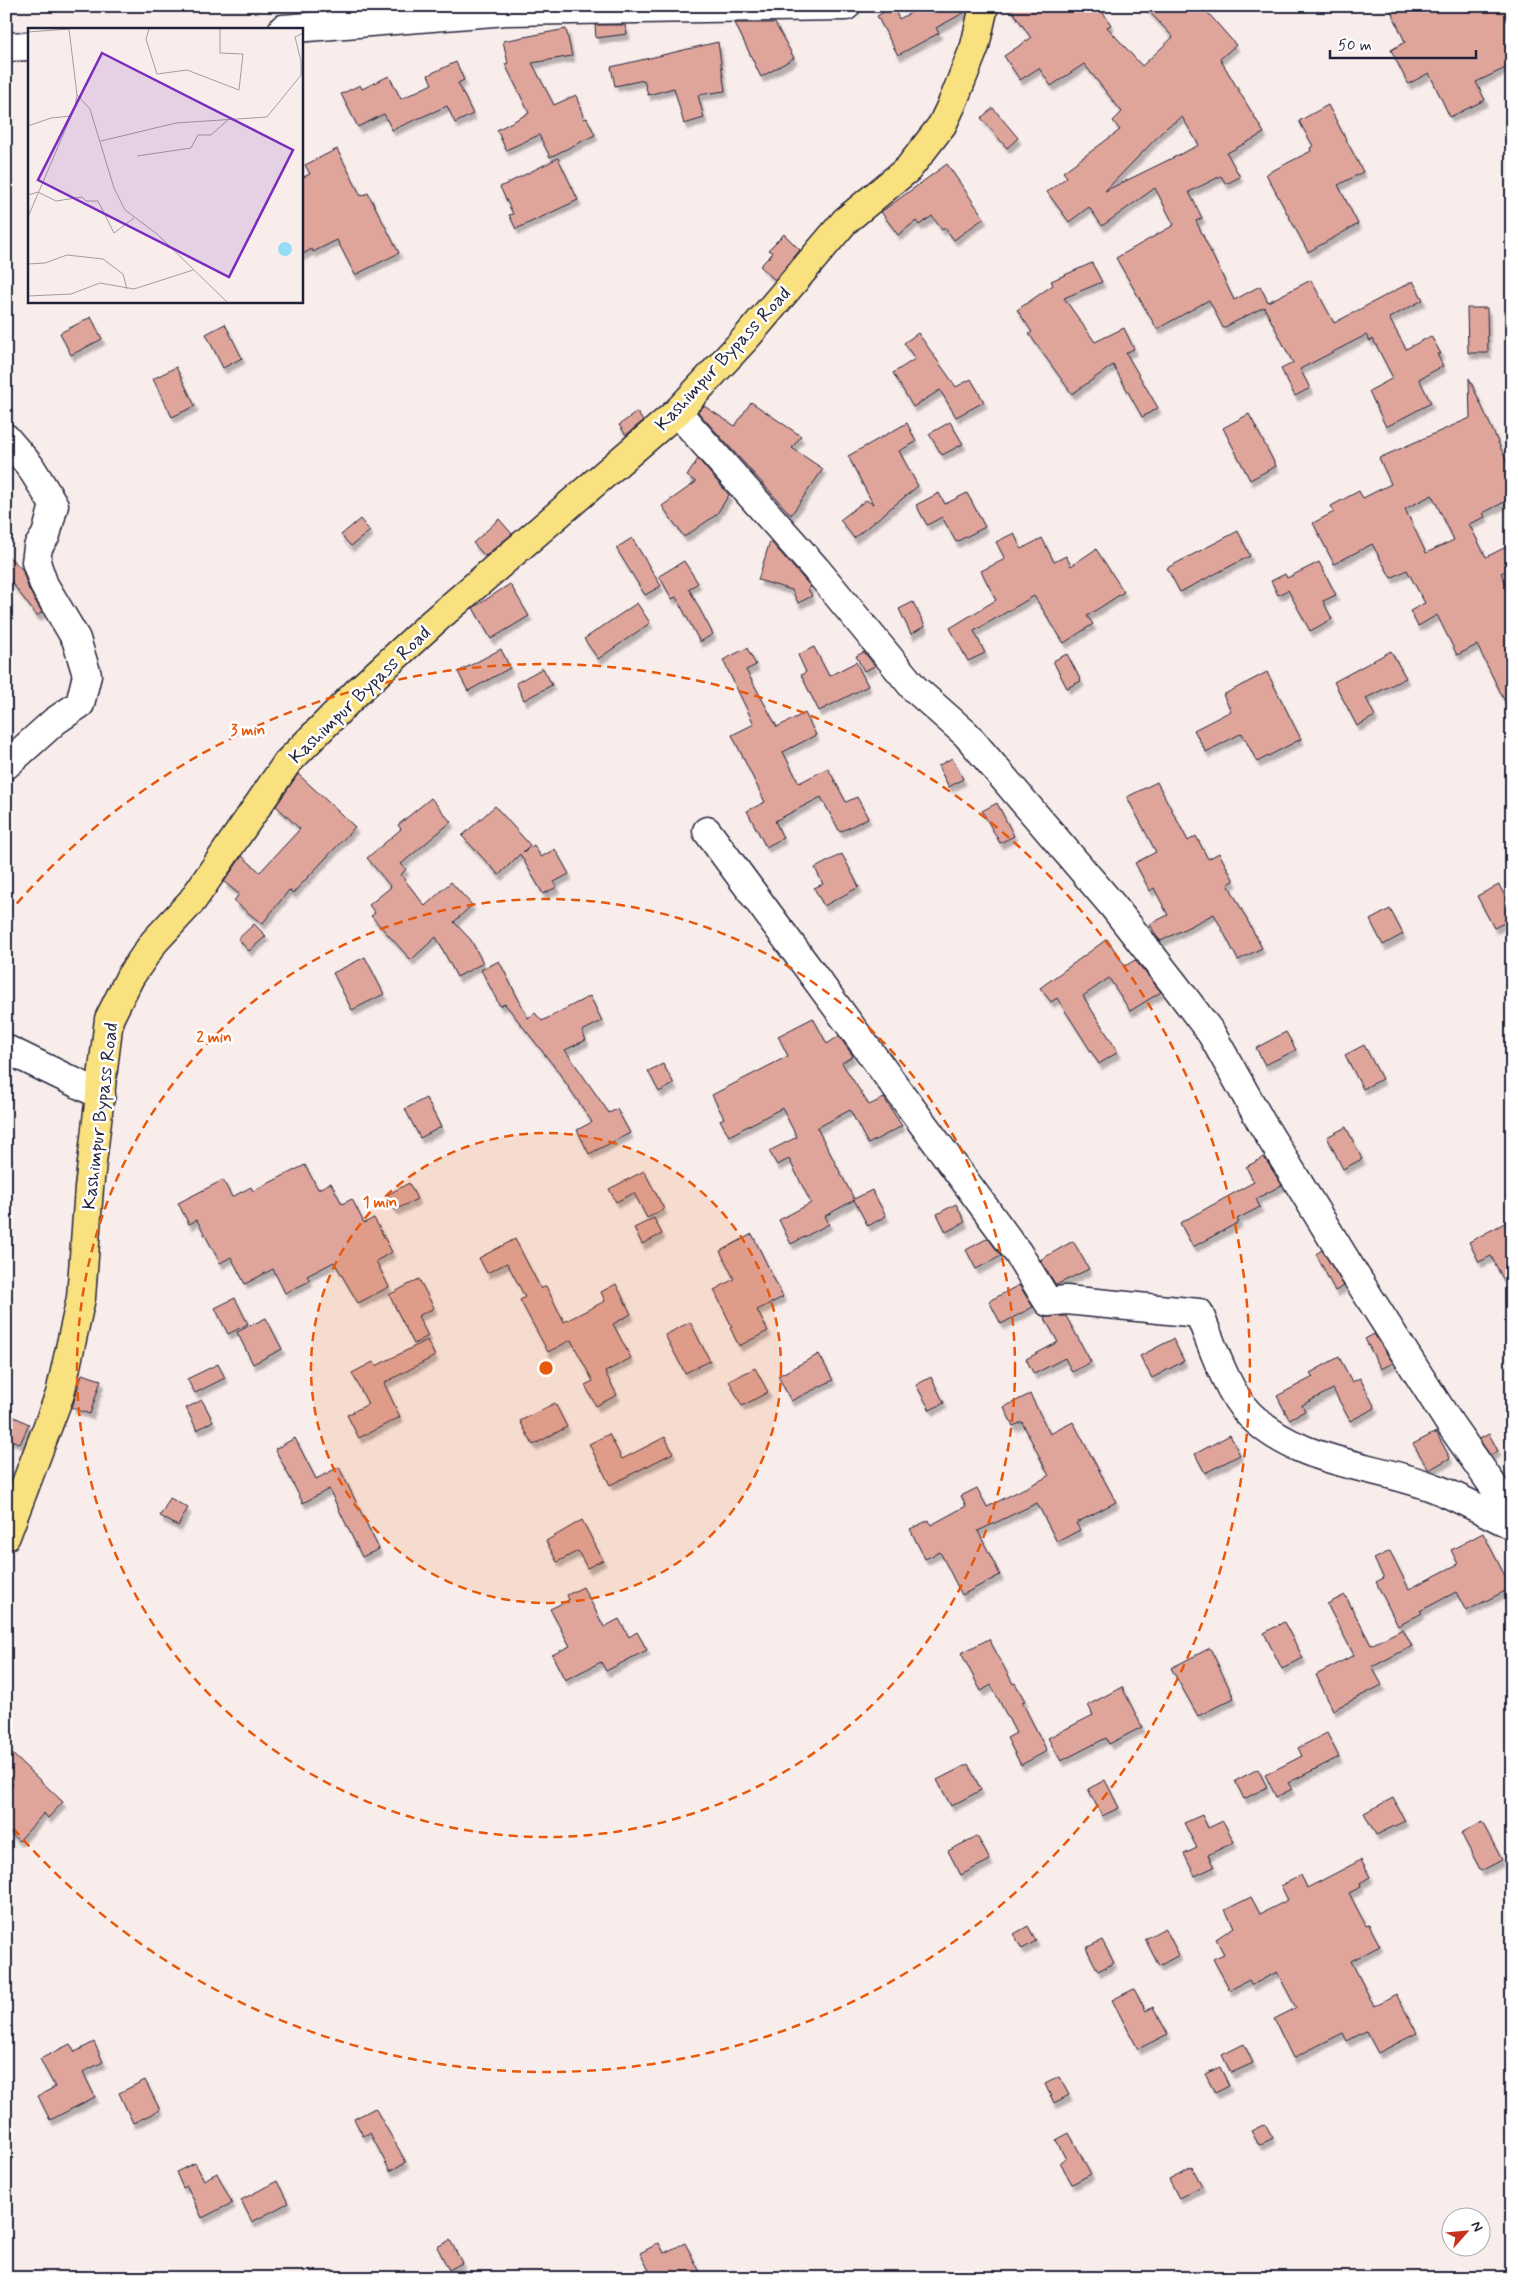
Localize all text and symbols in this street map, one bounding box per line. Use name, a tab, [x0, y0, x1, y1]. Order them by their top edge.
inset map	[28, 28, 302, 302]
scale bar	[1330, 28, 1477, 60]
text: 50 m	[1338, 36, 1372, 56]
street label: Kashimpur Bypass Road	[650, 282, 796, 436]
street label: Kashimpur Bypass Road	[284, 621, 436, 769]
text: 3 min	[231, 721, 265, 741]
street label: Kashimpur Bypass Road	[77, 1021, 124, 1211]
text: 2 min	[196, 1028, 232, 1048]
text: 1 min	[363, 1193, 397, 1213]
centre of rings	[537, 1359, 555, 1377]
north arrow	[1440, 2206, 1490, 2256]
text: N	[1467, 2218, 1487, 2235]

